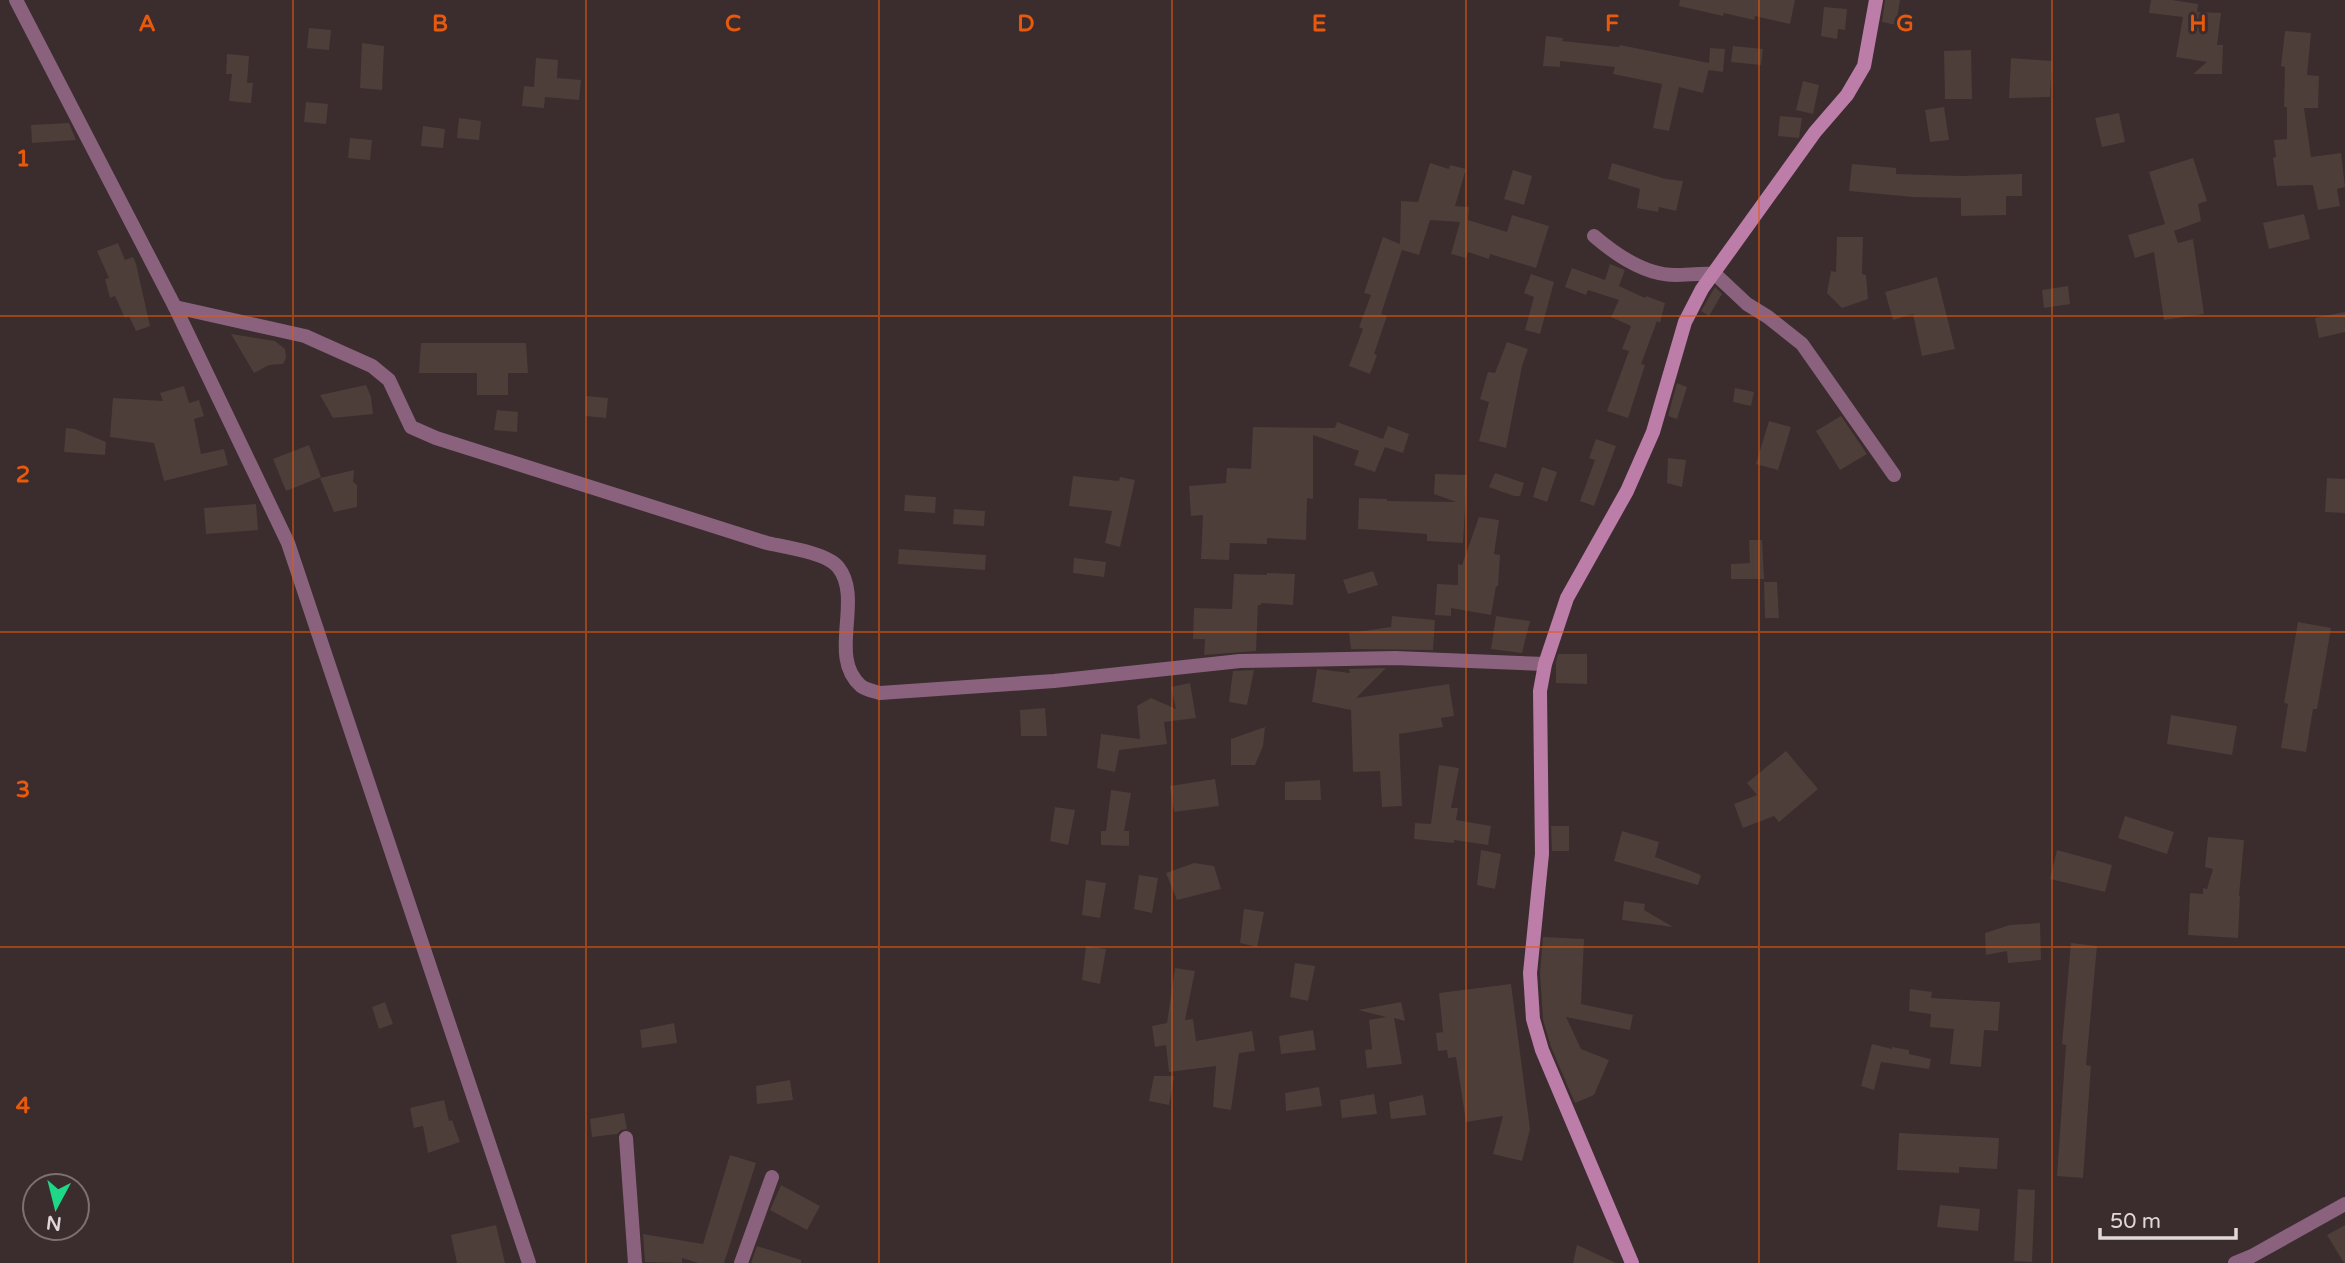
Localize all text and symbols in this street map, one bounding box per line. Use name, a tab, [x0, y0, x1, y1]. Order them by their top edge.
text: A	[138, 10, 156, 38]
text: B	[432, 10, 448, 38]
text: C	[725, 10, 741, 38]
text: D	[1017, 10, 1035, 38]
text: E	[1312, 10, 1326, 38]
text: F	[1605, 10, 1619, 38]
text: G	[1896, 10, 1914, 38]
text: H	[2189, 10, 2207, 38]
text: 1	[16, 145, 30, 173]
text: 2	[16, 461, 30, 489]
text: 3	[16, 776, 30, 804]
text: 4	[16, 1092, 31, 1120]
north arrow	[21, 1172, 91, 1242]
scale bar	[2100, 1196, 2236, 1240]
text: 50 m	[2110, 1209, 2161, 1234]
text: N	[45, 1211, 63, 1235]

